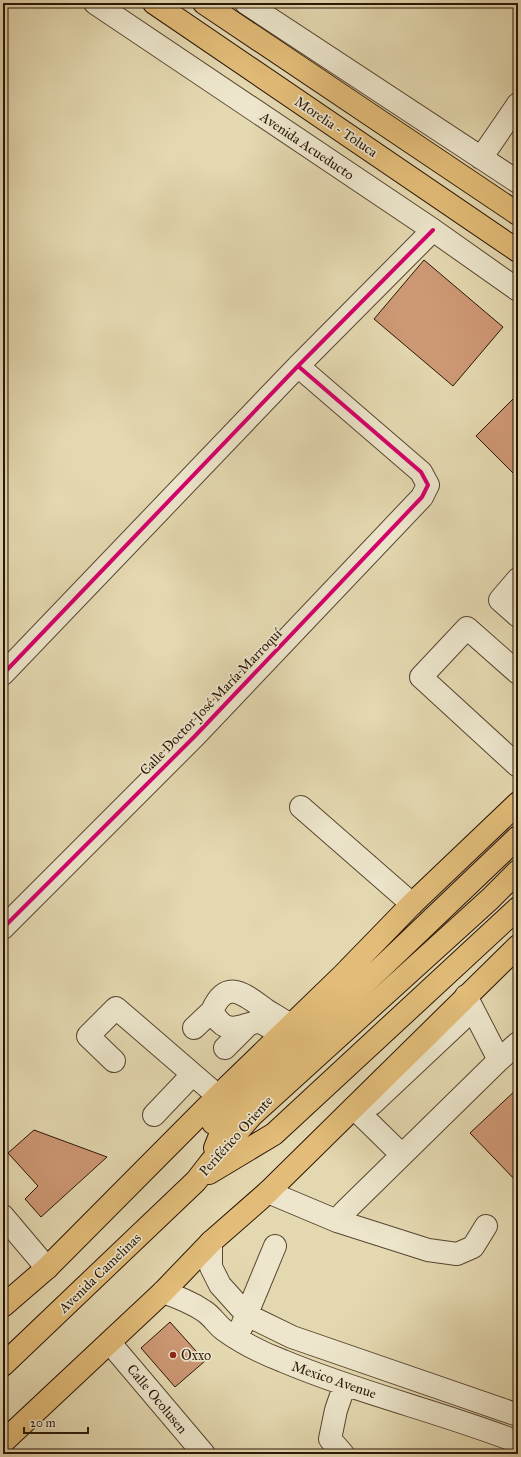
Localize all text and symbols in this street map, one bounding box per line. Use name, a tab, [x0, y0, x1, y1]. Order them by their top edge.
street label: Morelia - Toluca	[291, 93, 381, 161]
street label: Avenida Acueducto	[256, 108, 357, 184]
street label: Calle Doctor José María Marroquí	[136, 624, 287, 779]
street label: Periférico Oriente	[196, 1092, 277, 1180]
street label: Avenida Camelinas	[55, 1229, 145, 1317]
place label: Oxxo	[181, 1347, 211, 1364]
marker: Oxxo	[168, 1350, 178, 1360]
street label: Mexico Avenue	[290, 1358, 379, 1402]
street label: Calle Ocolusen	[123, 1361, 191, 1437]
scale bar	[24, 1409, 88, 1435]
text: 20 m	[30, 1416, 56, 1430]

